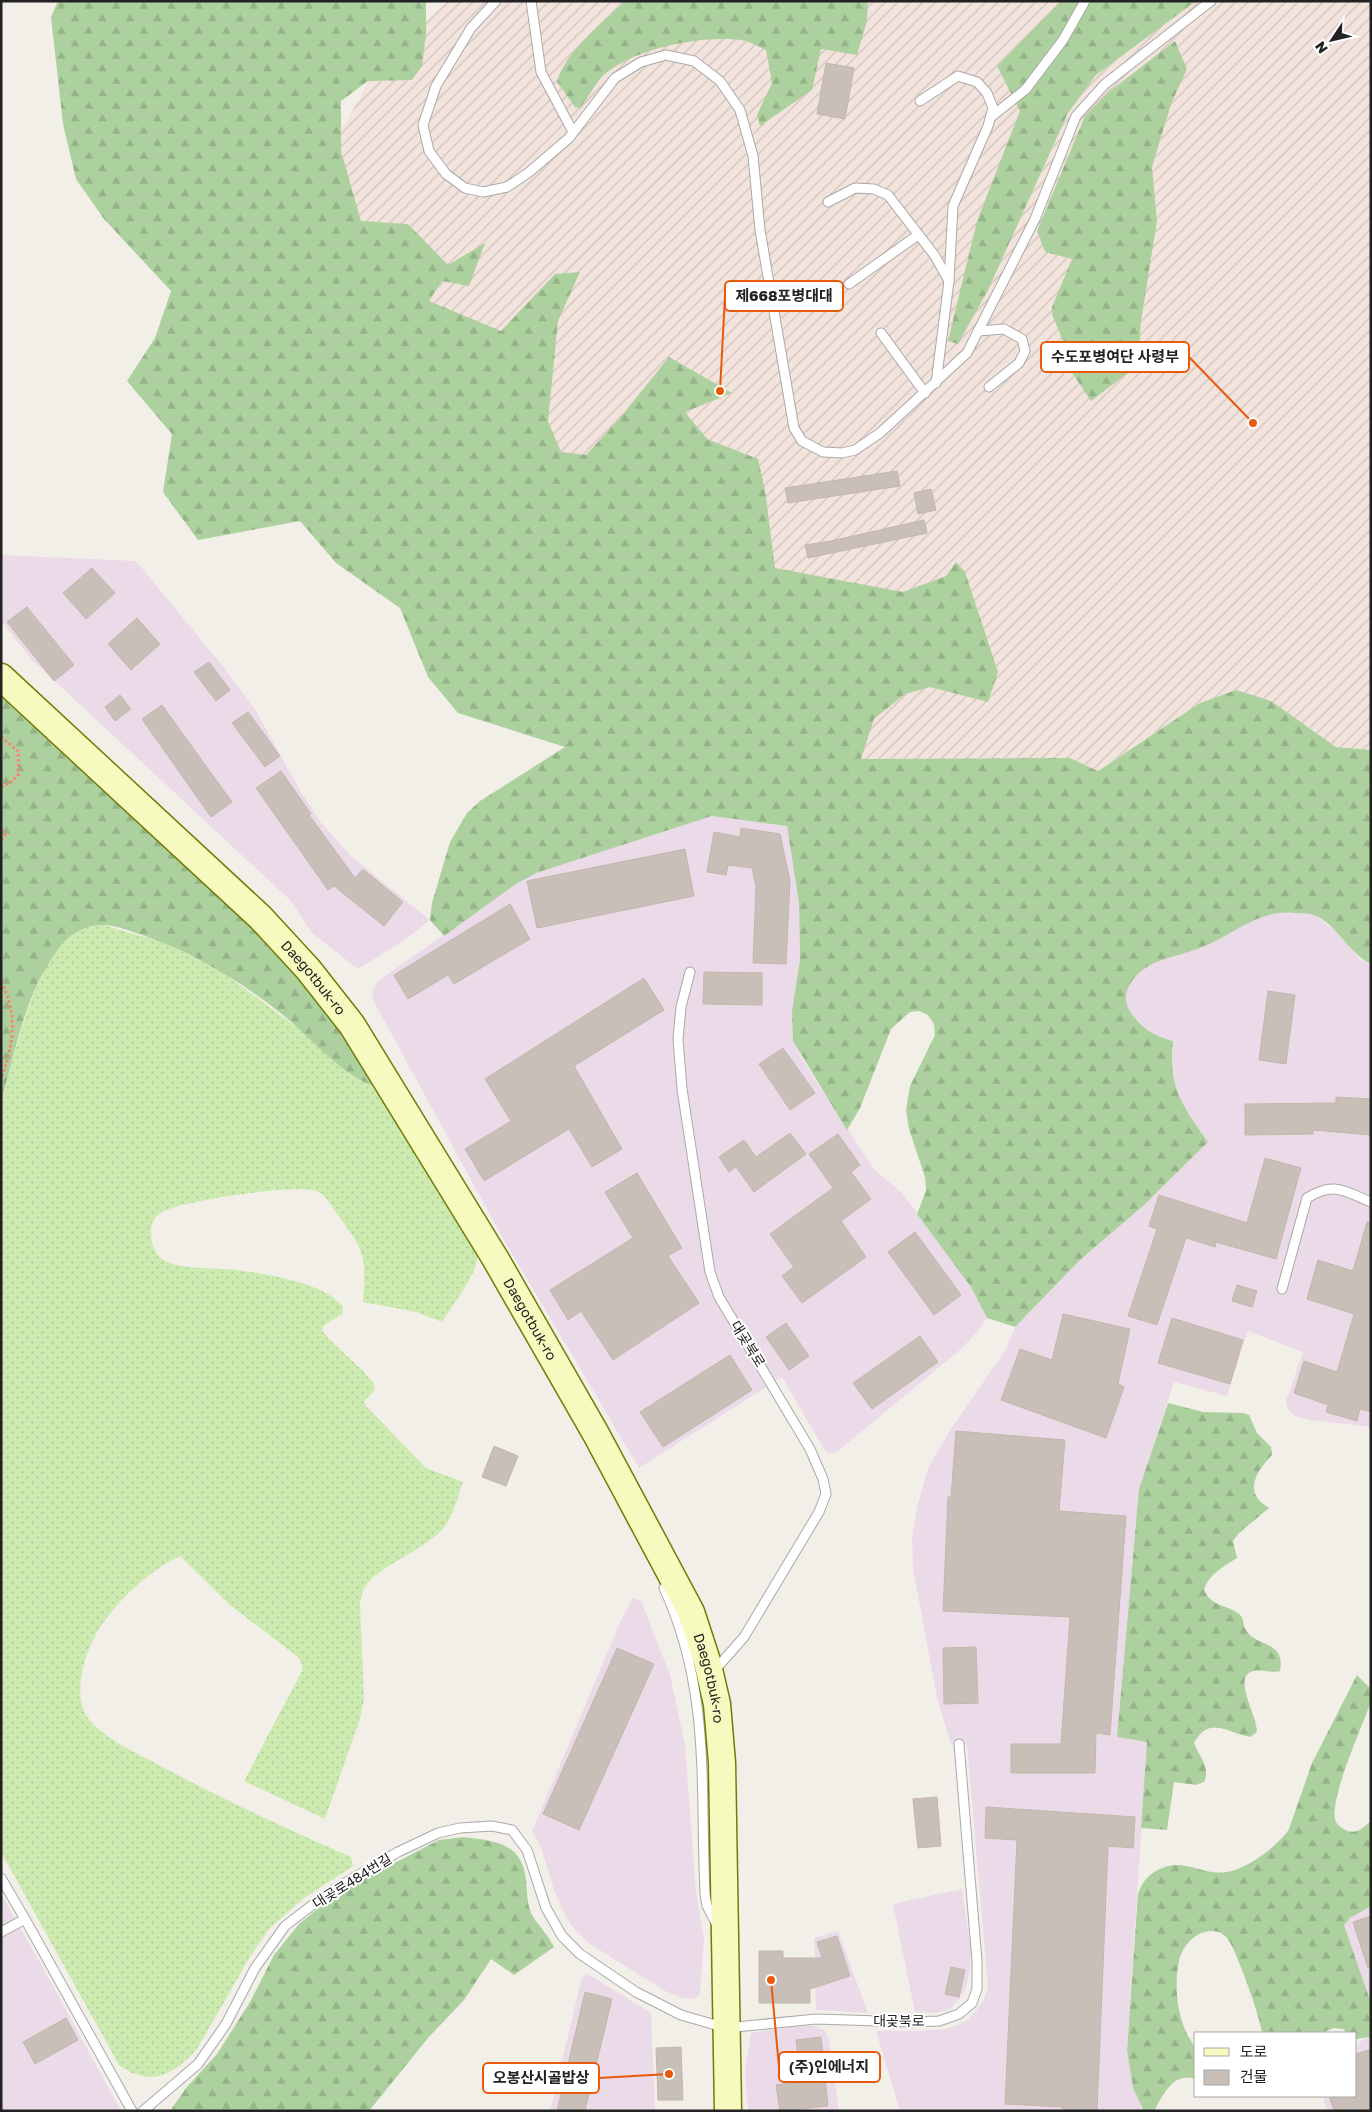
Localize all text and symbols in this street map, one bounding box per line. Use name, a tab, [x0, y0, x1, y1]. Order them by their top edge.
north arrow	[1307, 15, 1357, 65]
text: N	[1311, 39, 1331, 57]
callout: 제668포병대대	[725, 281, 843, 311]
text: 제668포병대대	[735, 286, 833, 304]
callout: 수도포병여단 사령부	[1041, 342, 1189, 372]
text: 수도포병여단 사령부	[1051, 347, 1179, 365]
street label: Daegotbuk-ro	[278, 937, 350, 1018]
street label: Daegotbuk-ro	[500, 1275, 561, 1363]
street label: 대곶북로	[728, 1317, 769, 1370]
street label: Daegotbuk-ro	[690, 1631, 728, 1724]
street label: 대곶로484번길	[309, 1850, 394, 1912]
street label: 대곶북로	[873, 2012, 925, 2029]
legend	[1194, 2032, 1357, 2097]
text: 도로	[1240, 2042, 1268, 2060]
callout: (주)인에너지	[779, 2052, 880, 2082]
text: (주)인에너지	[789, 2057, 869, 2075]
callout: 오봉산시골밥상	[483, 2063, 599, 2093]
text: 건물	[1240, 2067, 1268, 2085]
text: 오봉산시골밥상	[493, 2068, 589, 2086]

